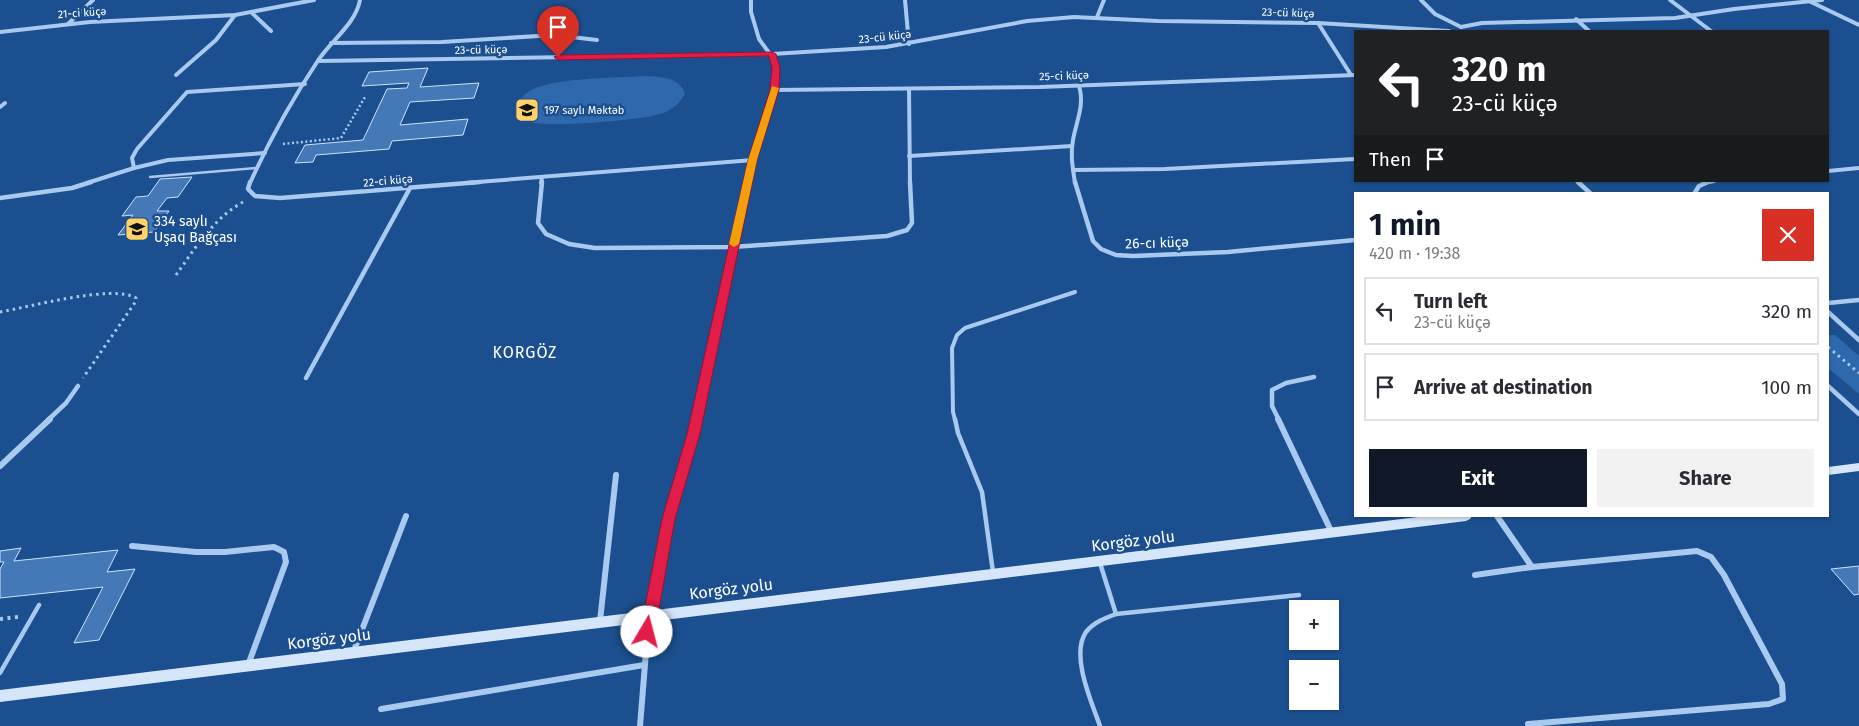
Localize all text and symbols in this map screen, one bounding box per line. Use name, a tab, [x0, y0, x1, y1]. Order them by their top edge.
street label: 21-ci küçə	[57, 5, 107, 21]
pin	[537, 6, 579, 57]
street label: 23-cü küçə	[1261, 6, 1315, 20]
icon: arrive	[544, 13, 572, 41]
street label: 23-cü küçə	[858, 28, 912, 46]
street label: 23-cü küçə	[454, 43, 508, 57]
text: 320 m	[1452, 48, 1546, 90]
icon: left	[1369, 50, 1434, 115]
street label: 25-ci küçə	[1039, 69, 1089, 83]
text: 23-cü küçə	[1452, 90, 1558, 117]
school or university icon: 197 saylı Məktəb	[514, 97, 540, 123]
place label: 197 saylı Məktəb	[544, 104, 624, 117]
icon: arrive	[1421, 145, 1449, 173]
text: Then	[1369, 148, 1411, 171]
street label: 22-ci küçə	[363, 172, 413, 190]
text: 1 min	[1369, 207, 1441, 243]
button: close	[1762, 209, 1814, 261]
place label: 334 saylı Uşaq Bağçası	[154, 213, 237, 246]
school or university icon: 334 saylı Uşaq Bağçası	[124, 216, 150, 242]
street label: 26-cı küçə	[1125, 233, 1189, 253]
text: 420 m · 19:38	[1369, 244, 1460, 263]
text: Turn left	[1414, 290, 1488, 313]
icon: left	[1371, 297, 1399, 325]
text: 320 m	[1761, 300, 1812, 323]
text: 23-cü küçə	[1414, 313, 1491, 332]
district label: KORGÖZ	[493, 343, 557, 362]
icon: arrive	[1371, 373, 1399, 401]
text: Arrive at destination	[1414, 376, 1593, 399]
text: 100 m	[1761, 376, 1812, 399]
button: Exit	[1369, 449, 1587, 507]
button: Share	[1597, 449, 1814, 507]
street label: Korgöz yolu	[1090, 526, 1176, 556]
street label: Korgöz yolu	[688, 574, 774, 604]
map controls	[1289, 600, 1339, 710]
button: +	[1289, 600, 1339, 650]
position arrow	[620, 605, 672, 657]
street label: Korgöz yolu	[286, 624, 372, 654]
button: −	[1289, 660, 1339, 710]

